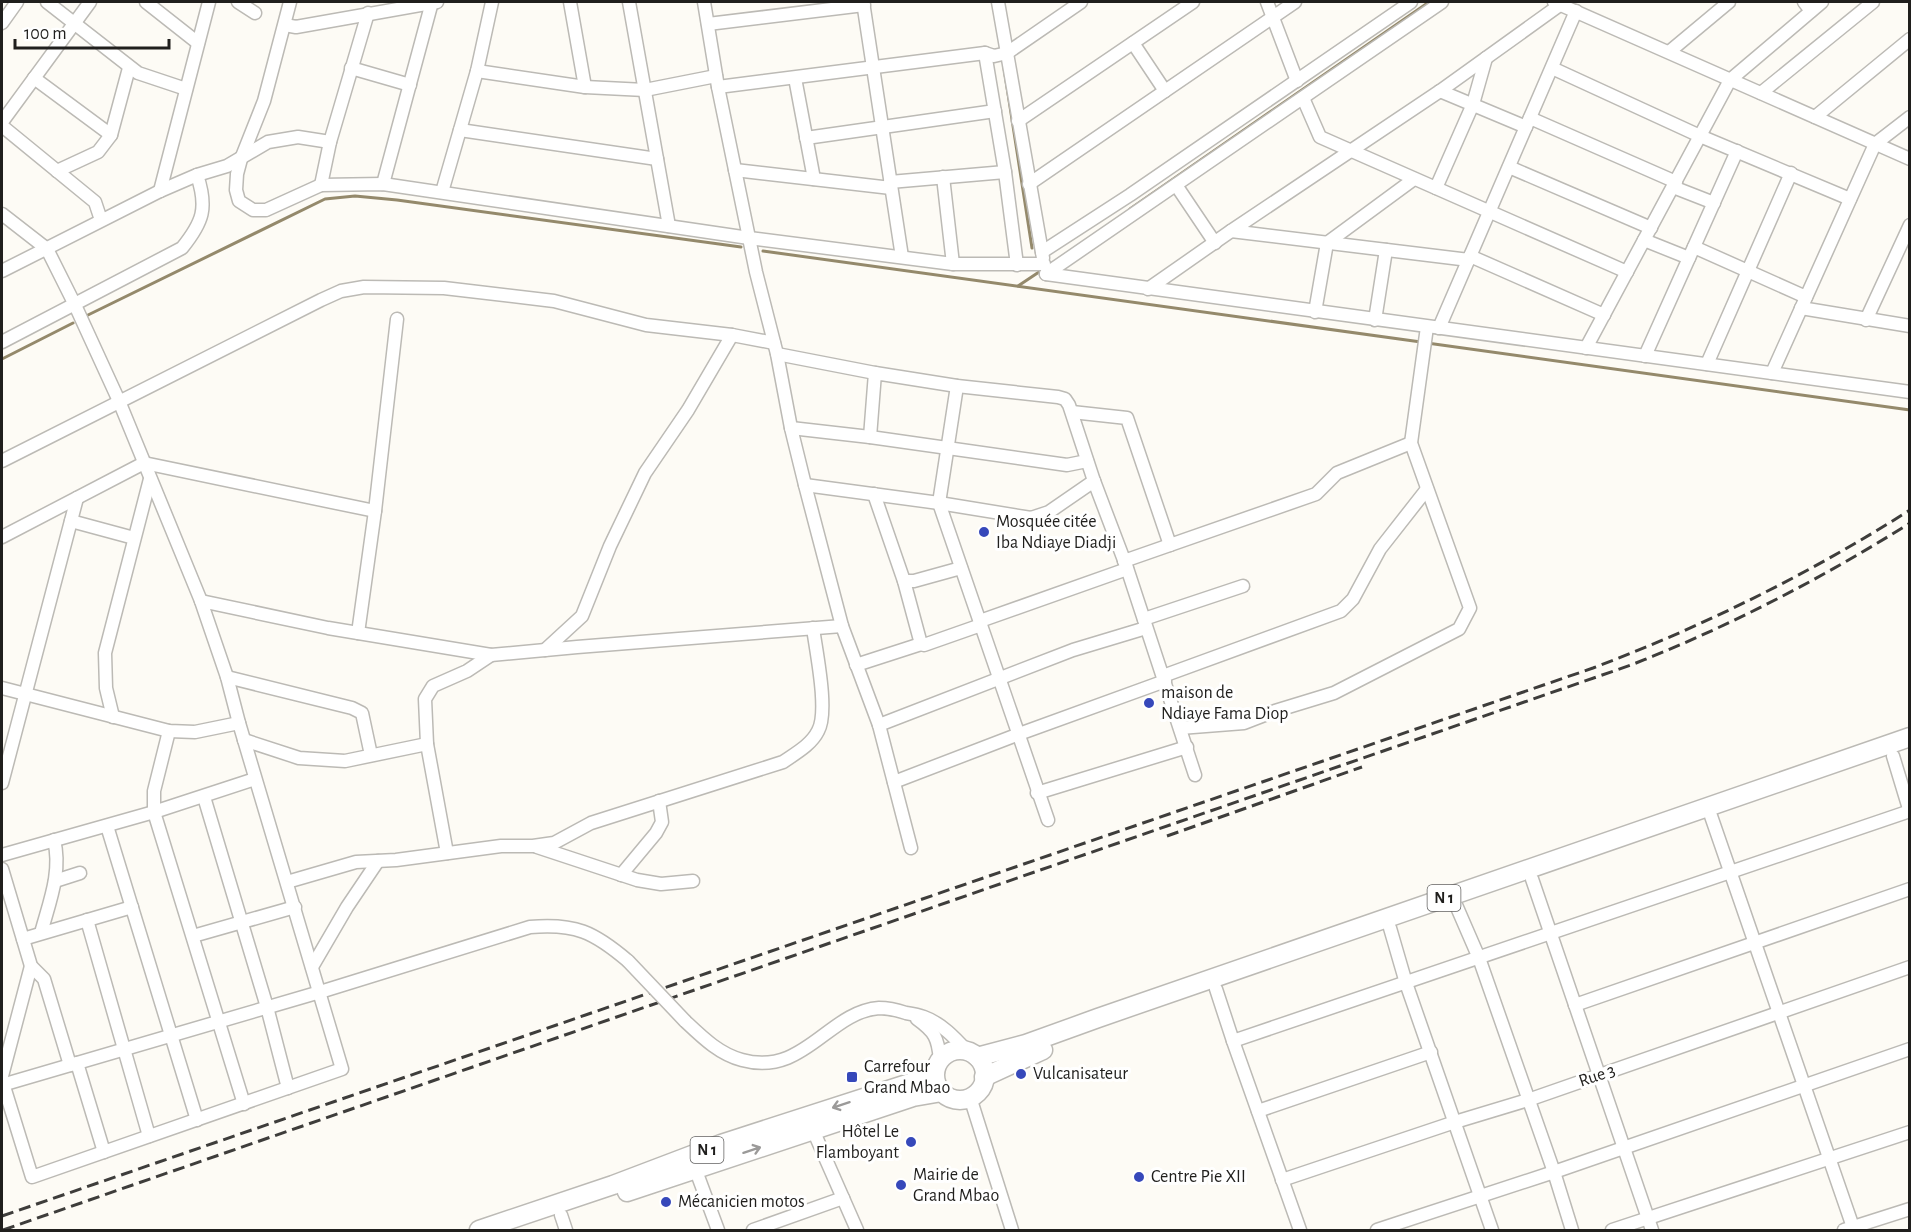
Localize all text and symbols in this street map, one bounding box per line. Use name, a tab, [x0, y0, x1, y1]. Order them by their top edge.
scale bar	[15, 12, 170, 50]
text: 100 m	[24, 25, 67, 43]
place label: Mosquée citée Iba Ndiaye Diadji	[996, 513, 1116, 552]
marker: Mosquée citée Iba Ndiaye Diadji	[977, 525, 991, 539]
place label: maison de Ndiaye Fama Diop	[1161, 684, 1289, 723]
marker: maison de Ndiaye Fama Diop	[1142, 696, 1156, 710]
road number: N 1	[1428, 885, 1460, 911]
place label: Carrefour Grand Mbao	[864, 1058, 951, 1097]
street label: Rue 3	[1576, 1061, 1618, 1091]
place label: Vulcanisateur	[1033, 1065, 1128, 1083]
marker: Vulcanisateur	[1014, 1067, 1028, 1081]
marker: Carrefour Grand Mbao	[845, 1070, 859, 1084]
one-way arrow	[832, 1101, 851, 1112]
place label: Hôtel Le Flamboyant	[816, 1123, 899, 1162]
marker: Hôtel Le Flamboyant	[904, 1135, 918, 1149]
road number: N 1	[690, 1137, 724, 1163]
one-way arrow	[742, 1144, 761, 1155]
place label: Mairie de Grand Mbao	[913, 1166, 1000, 1205]
place label: Centre Pie XII	[1151, 1168, 1246, 1186]
marker: Centre Pie XII	[1132, 1170, 1146, 1184]
marker: Mairie de Grand Mbao	[894, 1178, 908, 1192]
place label: Mécanicien motos	[678, 1193, 805, 1211]
marker: Mécanicien motos	[659, 1195, 673, 1209]

